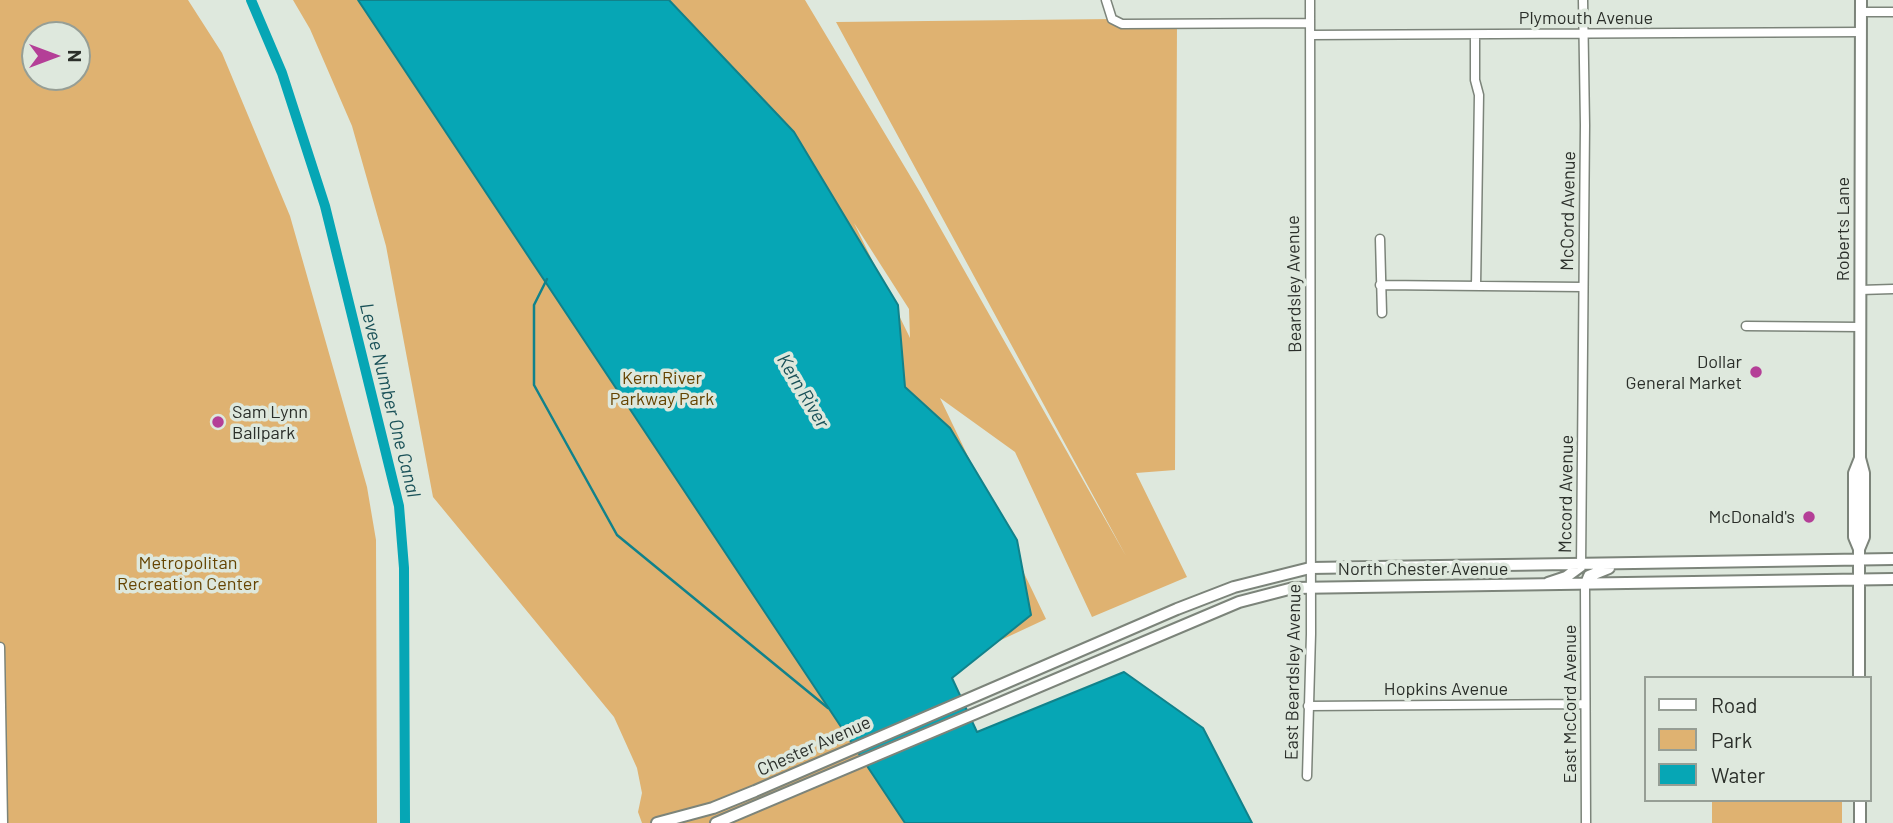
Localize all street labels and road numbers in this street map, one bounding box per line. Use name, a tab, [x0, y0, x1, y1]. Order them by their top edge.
street label: Plymouth Avenue	[1519, 7, 1653, 29]
street label: McCord Avenue	[1556, 151, 1580, 271]
street label: Roberts Lane	[1832, 177, 1854, 281]
street label: Beardsley Avenue	[1282, 215, 1306, 353]
street label: Mccord Avenue	[1554, 435, 1578, 553]
street label: North Chester Avenue	[1338, 558, 1508, 580]
street label: East Beardsley Avenue	[1281, 584, 1305, 760]
street label: East McCord Avenue	[1559, 625, 1581, 783]
street label: Hopkins Avenue	[1384, 678, 1508, 700]
street label: Chester Avenue	[754, 711, 874, 781]

